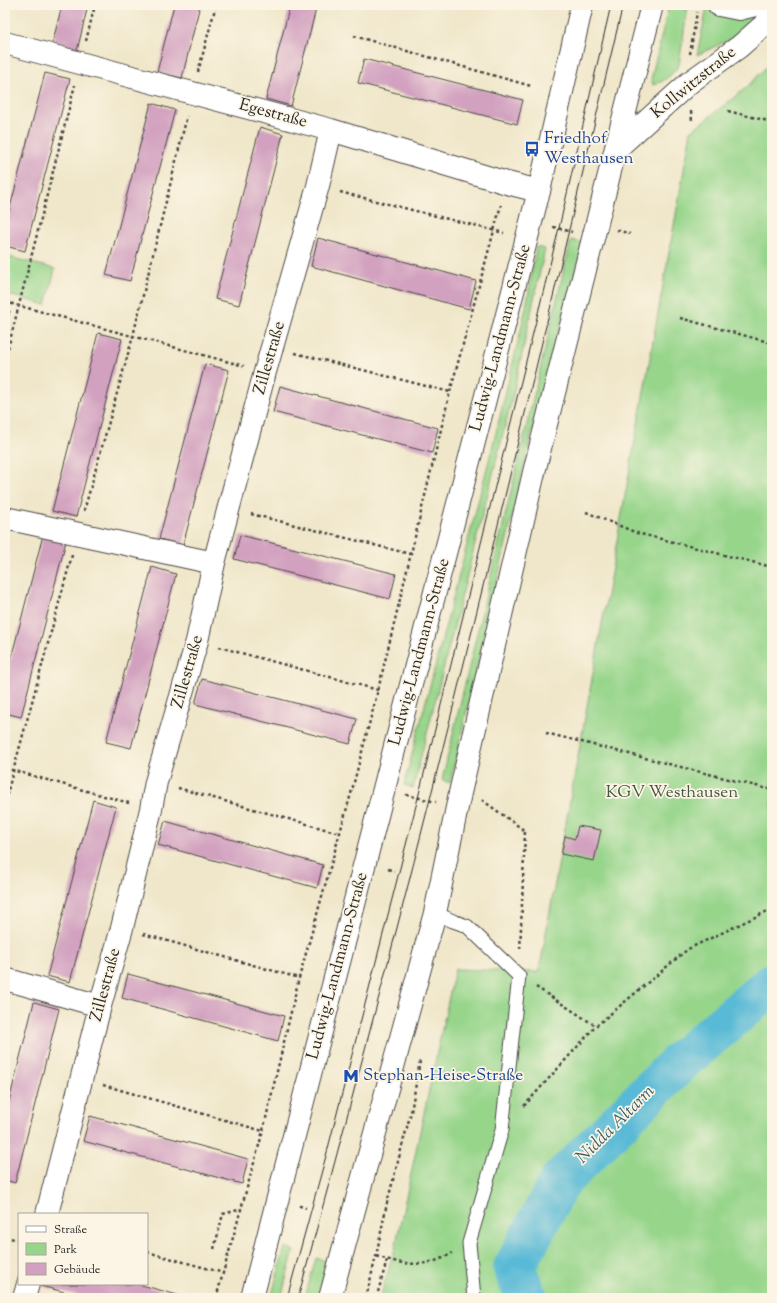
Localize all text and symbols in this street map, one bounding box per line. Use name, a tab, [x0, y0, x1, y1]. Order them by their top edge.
street label: Kollwitzstraße	[646, 41, 742, 125]
street label: Egestraße	[236, 93, 310, 135]
place label: Friedhof Westhausen	[544, 127, 634, 171]
bus stop icon: Friedhof Westhausen	[523, 140, 541, 158]
street label: Ludwig-Landmann-Straße	[464, 242, 538, 434]
street label: Zillestraße	[248, 318, 292, 397]
street label: Ludwig-Landmann-Straße	[383, 556, 457, 748]
street label: Zillestraße	[166, 632, 210, 711]
park label: KGV Westhausen	[606, 781, 738, 805]
street label: Ludwig-Landmann-Straße	[301, 870, 375, 1062]
street label: Zillestraße	[85, 945, 127, 1024]
place label: Stephan-Heise-Straße	[363, 1064, 523, 1088]
metro station icon: Stephan-Heise-Straße	[342, 1067, 360, 1085]
water label: Nidda Altarm	[571, 1079, 662, 1170]
legend	[18, 1213, 148, 1285]
text: Straße	[54, 1221, 88, 1239]
text: Park	[54, 1241, 77, 1259]
text: Gebäude	[54, 1261, 101, 1279]

